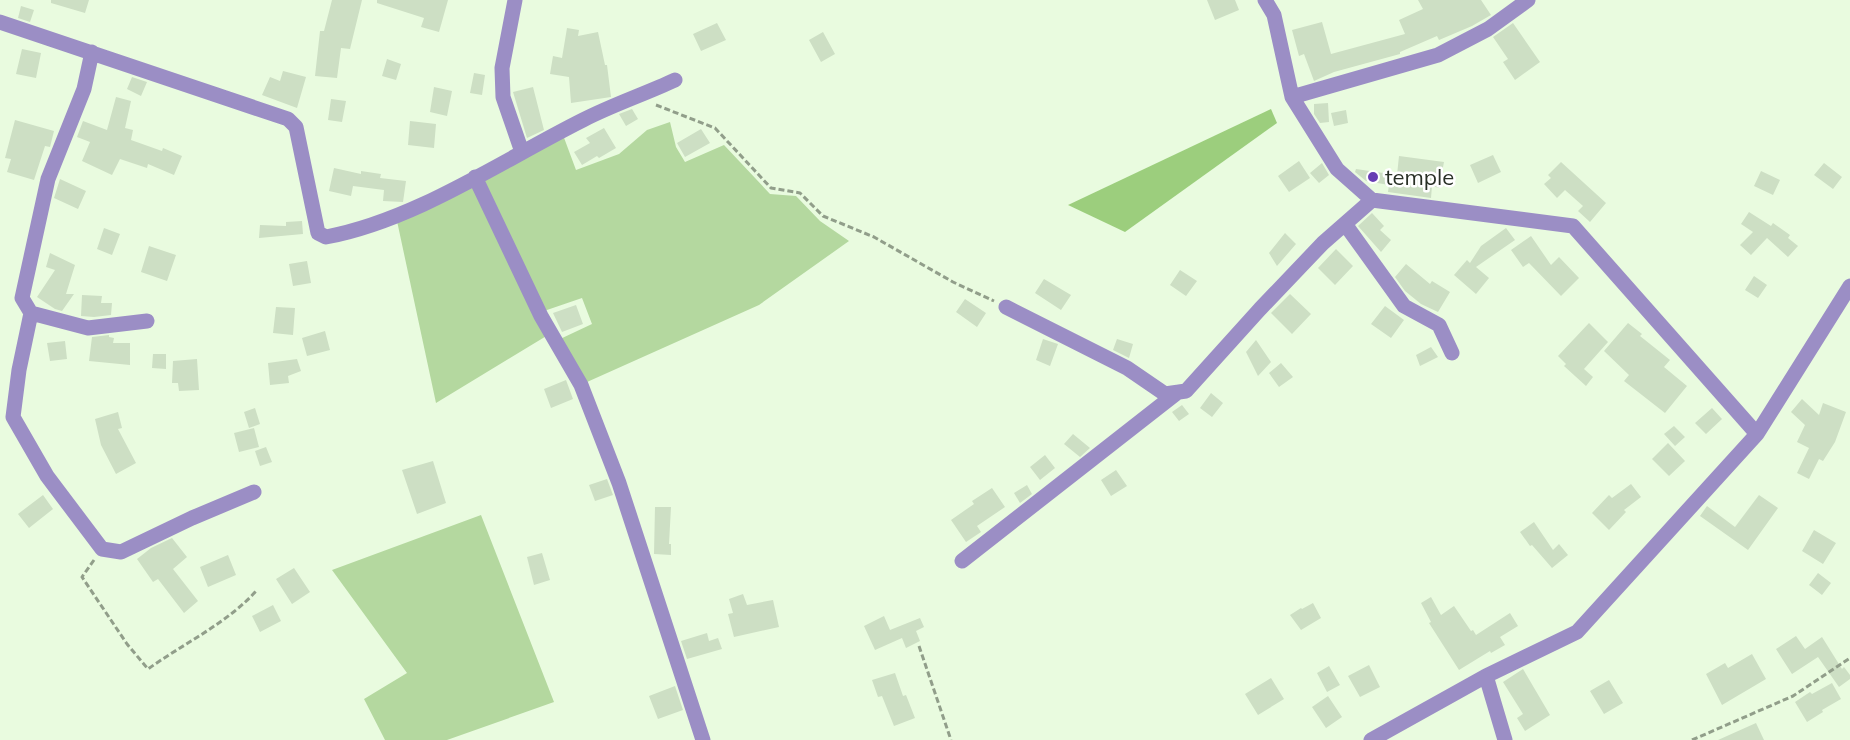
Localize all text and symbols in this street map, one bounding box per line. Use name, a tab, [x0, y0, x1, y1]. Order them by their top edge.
place label: temple	[1385, 163, 1454, 191]
marker: temple	[1366, 170, 1380, 184]

